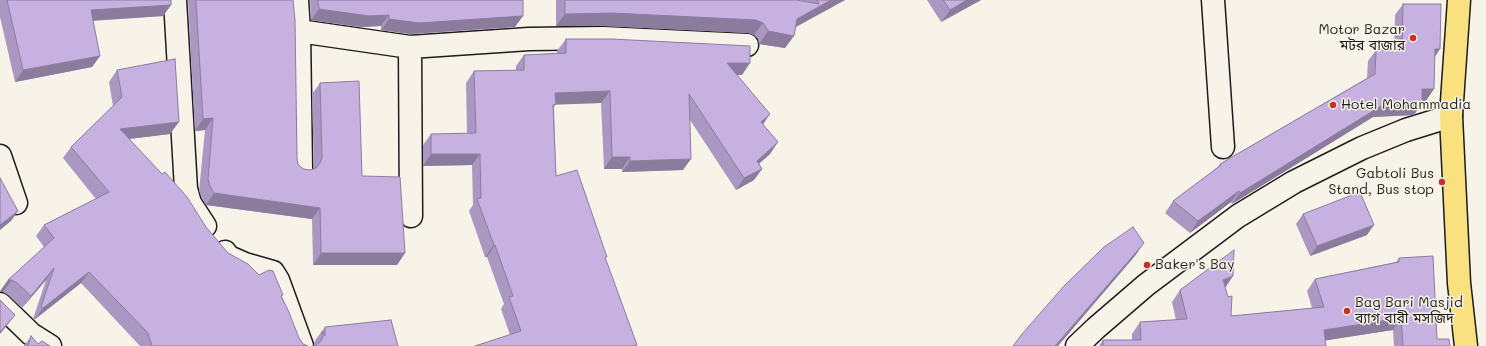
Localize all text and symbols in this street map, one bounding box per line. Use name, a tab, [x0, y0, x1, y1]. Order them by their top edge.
place label: Motor Bazar মটর বাজার	[1319, 22, 1405, 54]
marker: Motor Bazar মটর বাজার	[1408, 33, 1418, 43]
place label: Hotel Mohammadia	[1341, 97, 1471, 113]
marker: Hotel Mohammadia	[1328, 100, 1338, 110]
place label: Gabtoli Bus Stand, Bus stop	[1328, 166, 1434, 198]
marker: Gabtoli Bus Stand, Bus stop	[1437, 177, 1447, 187]
place label: Baker's Bay	[1155, 257, 1235, 273]
marker: Baker's Bay	[1142, 260, 1152, 270]
place label: Bag Bari Masjid ব্যাগ বারী মসজিদ	[1355, 295, 1463, 328]
marker: Bag Bari Masjid ব্যাগ বারী মসজিদ	[1342, 306, 1352, 316]

